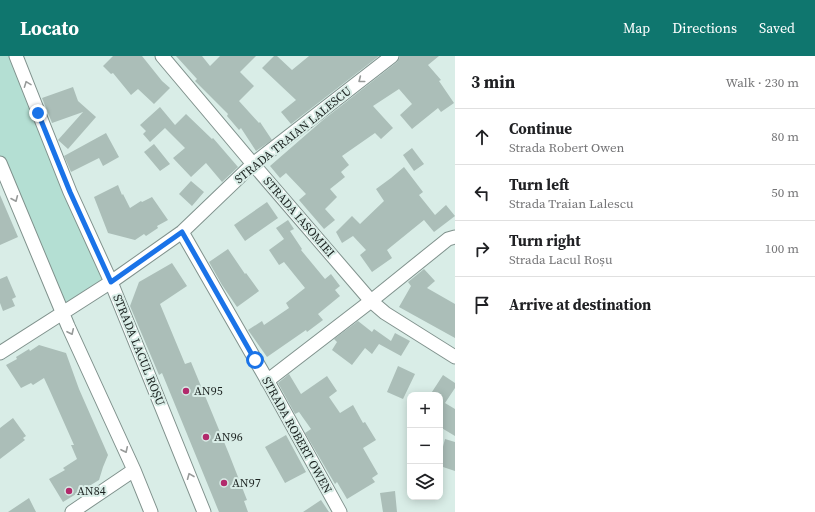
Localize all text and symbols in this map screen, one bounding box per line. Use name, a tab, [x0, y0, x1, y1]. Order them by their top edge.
text: Locato	[20, 15, 79, 41]
text: Map	[623, 18, 650, 38]
text: Directions	[672, 18, 737, 38]
text: Saved	[759, 18, 795, 38]
text: 3 min	[471, 70, 515, 94]
text: Walk · 230 m	[726, 74, 799, 91]
one-way arrow	[359, 75, 366, 82]
one-way arrow	[24, 81, 32, 88]
street label: STRADA TRAIAN LALESCU	[231, 83, 355, 187]
route end	[29, 104, 47, 122]
text: Continue	[509, 118, 572, 139]
icon: ahead	[471, 126, 493, 148]
text: 80 m	[771, 128, 799, 145]
text: Strada Robert Owen	[509, 139, 624, 156]
street label: STRADA IASOMIEI	[260, 173, 338, 261]
text: Turn left	[509, 174, 569, 195]
icon: left	[471, 182, 493, 204]
text: 50 m	[771, 184, 799, 201]
one-way arrow	[10, 195, 18, 203]
text: Strada Traian Lalescu	[509, 195, 634, 212]
text: Turn right	[509, 230, 581, 251]
icon: right	[471, 238, 493, 260]
text: 100 m	[765, 240, 799, 257]
text: Strada Lacul Roșu	[509, 251, 613, 268]
street label: STRADA LACUL ROȘU	[109, 292, 169, 408]
icon: arrive	[471, 294, 493, 316]
text: Arrive at destination	[509, 294, 651, 315]
one-way arrow	[66, 328, 74, 335]
route start	[246, 351, 264, 369]
street label: STRADA ROBERT OWEN	[258, 374, 336, 496]
place label: AN95	[194, 383, 223, 399]
marker: AN95	[181, 386, 191, 396]
map controls	[407, 392, 443, 500]
button: +	[407, 392, 443, 428]
button: −	[407, 428, 443, 464]
place label: AN96	[214, 429, 243, 445]
marker: AN96	[201, 432, 211, 442]
one-way arrow	[120, 446, 128, 454]
button: layers	[407, 464, 443, 500]
one-way arrow	[186, 472, 194, 479]
place label: AN97	[232, 475, 261, 491]
marker: AN97	[219, 478, 229, 488]
place label: AN84	[77, 483, 106, 499]
marker: AN84	[64, 486, 74, 496]

